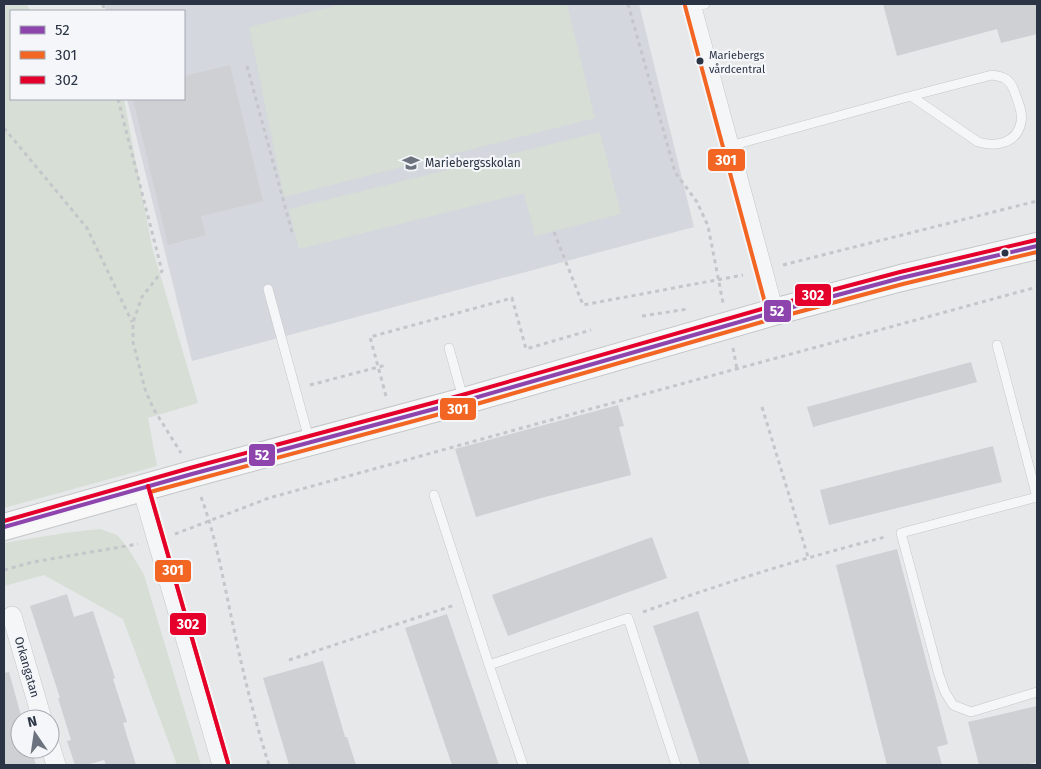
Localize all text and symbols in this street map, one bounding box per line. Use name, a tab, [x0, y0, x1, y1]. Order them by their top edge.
legend	[10, 10, 185, 100]
text: 52	[55, 21, 70, 39]
text: 301	[55, 46, 77, 64]
place label: Mariebergs vårdcentral	[709, 49, 765, 76]
marker: Mariebergs vårdcentral	[695, 56, 705, 66]
text: 302	[55, 71, 78, 89]
line badge: 301	[707, 148, 746, 172]
text: 301	[714, 152, 737, 169]
school or university icon: Mariebergsskolan	[401, 153, 421, 173]
place label: Mariebergsskolan	[425, 156, 521, 170]
unlabelled marker	[1000, 248, 1010, 258]
line badge: 302	[794, 283, 832, 307]
text: 302	[801, 287, 824, 304]
line badge: 52	[763, 299, 792, 323]
text: 52	[770, 303, 784, 320]
line badge: 301	[439, 397, 477, 421]
text: 301	[446, 401, 469, 418]
line badge: 52	[248, 443, 276, 467]
text: 52	[255, 447, 269, 464]
line badge: 301	[154, 559, 192, 583]
text: 301	[161, 562, 184, 579]
line badge: 302	[169, 612, 207, 636]
text: 302	[176, 616, 199, 633]
street label: Orkangatan	[12, 635, 42, 699]
north arrow	[10, 709, 60, 759]
text: N	[26, 712, 39, 731]

